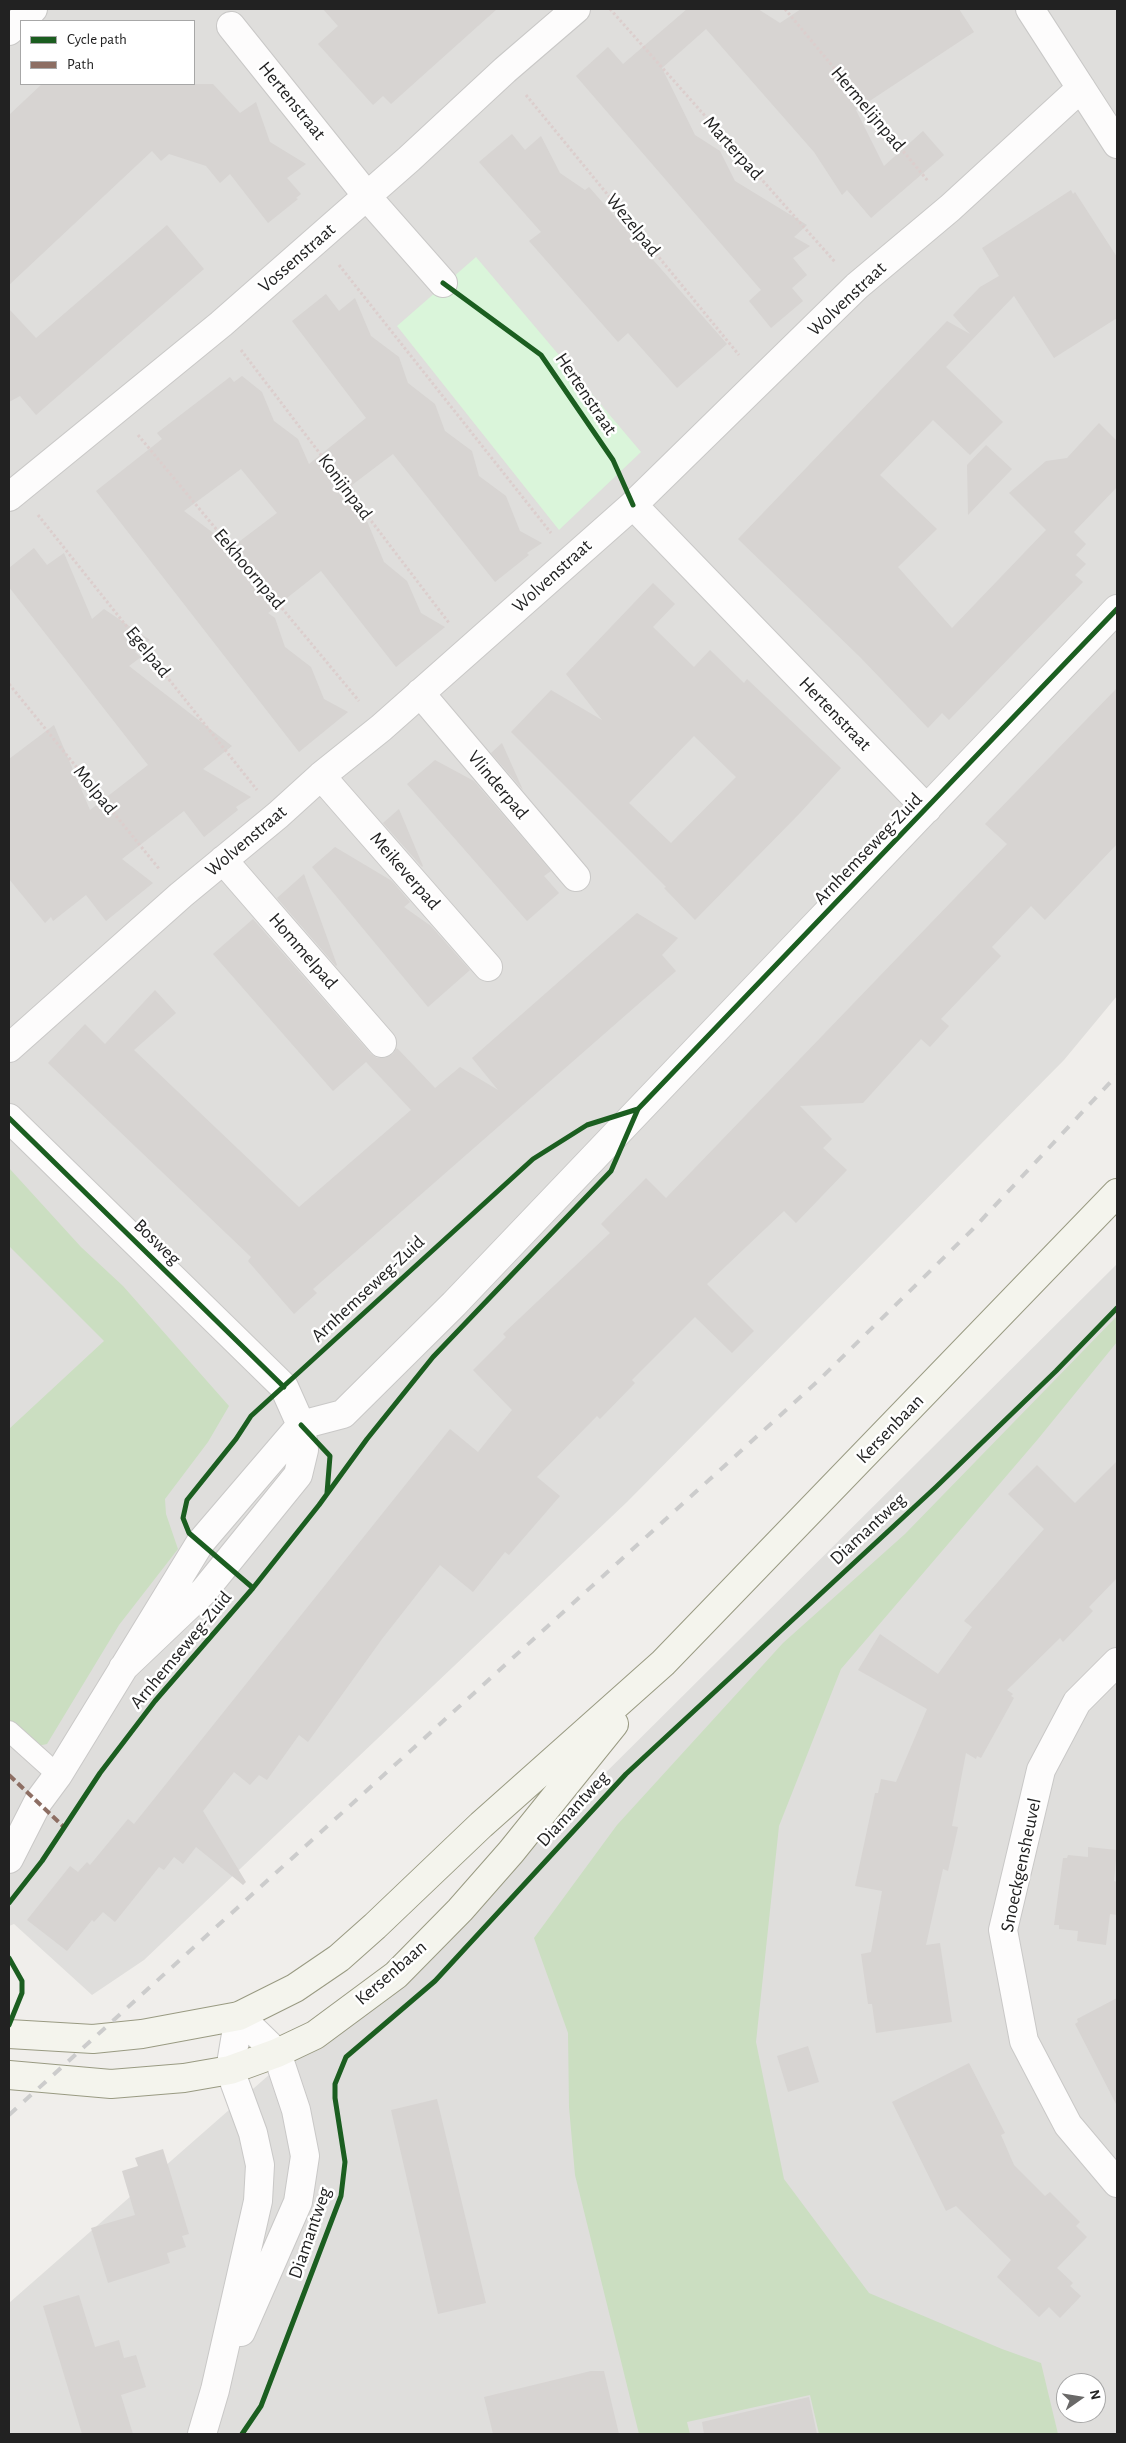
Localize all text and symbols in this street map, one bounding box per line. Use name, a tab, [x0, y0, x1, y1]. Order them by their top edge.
legend	[20, 20, 195, 85]
text: Cycle path	[67, 32, 127, 47]
text: Path	[67, 57, 94, 72]
street label: Hertenstraat	[253, 57, 331, 145]
street label: Hermelijnpad	[826, 62, 910, 156]
street label: Marterpad	[698, 111, 768, 185]
street label: Wezelpad	[601, 189, 665, 261]
street label: Vossenstraat	[254, 218, 340, 298]
street label: Wolvenstraat	[803, 257, 891, 341]
street label: Hertenstraat	[550, 348, 622, 440]
street label: Konijnpad	[313, 450, 377, 524]
street label: Eekhoornpad	[209, 524, 289, 614]
street label: Wolvenstraat	[508, 534, 596, 618]
street label: Egelpad	[120, 622, 176, 682]
street label: Hertenstraat	[794, 672, 876, 756]
street label: Vlinderpad	[463, 746, 533, 824]
street label: Molpad	[68, 761, 122, 819]
street label: Arnhemseweg-Zuid	[809, 788, 927, 910]
street label: Wolvenstraat	[201, 800, 291, 882]
street label: Meikeverpad	[365, 827, 445, 915]
street label: Hommelpad	[264, 908, 342, 994]
street label: Bosweg	[129, 1214, 185, 1270]
street label: Arnhemseweg-Zuid	[307, 1231, 429, 1347]
street label: Kersenbaan	[851, 1390, 929, 1468]
street label: Diamantweg	[825, 1488, 911, 1570]
street label: Arnhemseweg-Zuid	[125, 1587, 237, 1713]
street label: Diamantweg	[532, 1766, 614, 1852]
street label: Snoeckgensheuvel	[996, 1796, 1046, 1934]
street label: Kersenbaan	[351, 1936, 431, 2010]
street label: Diamantweg	[284, 2184, 336, 2282]
north arrow	[1056, 2373, 1106, 2423]
text: N	[1087, 2389, 1103, 2401]

